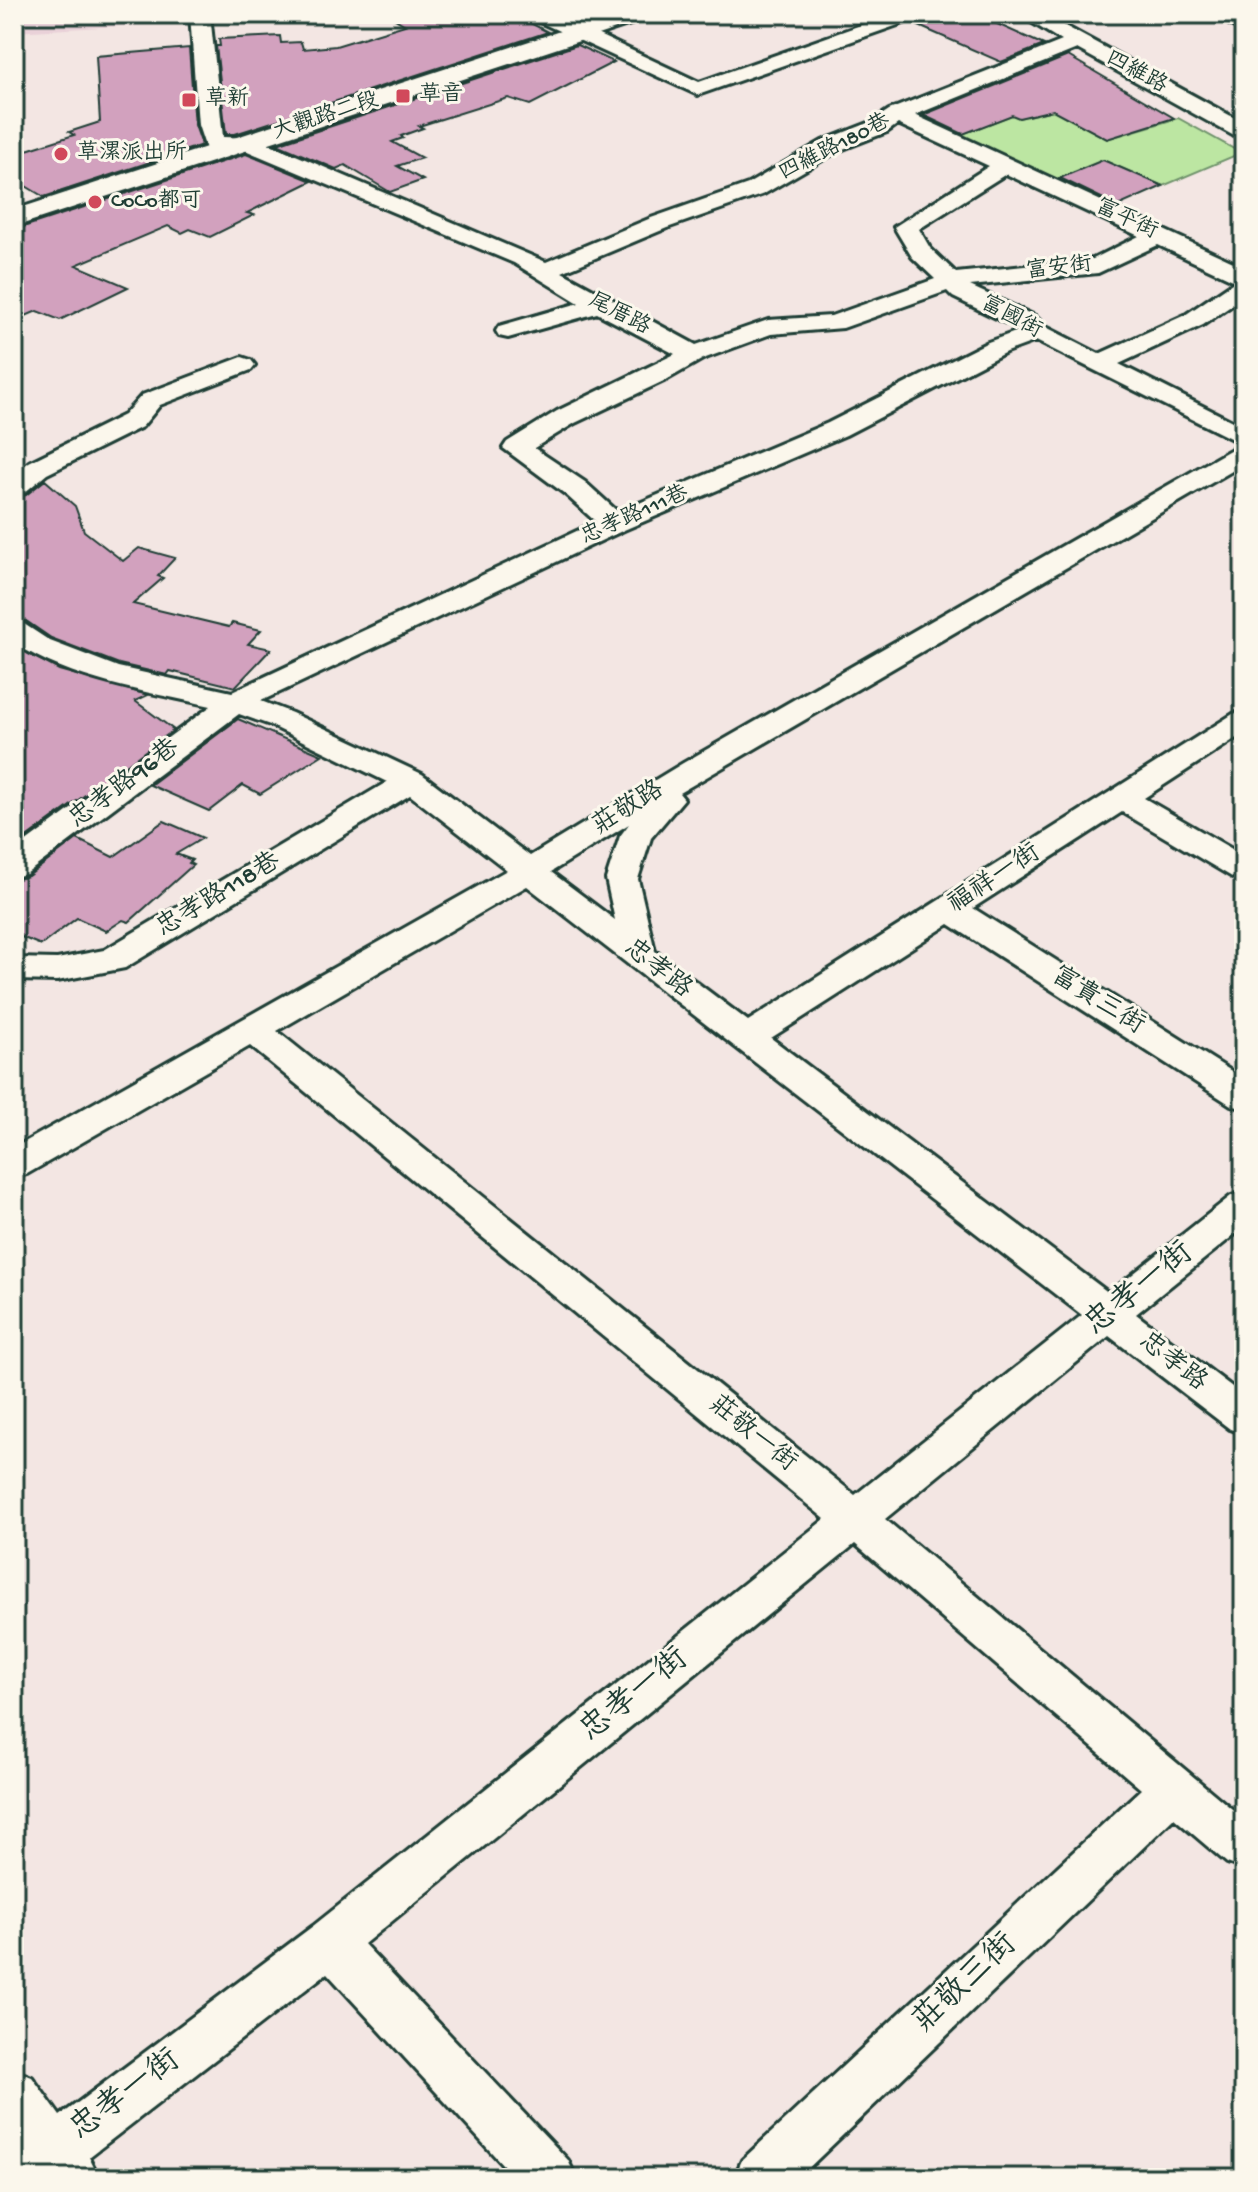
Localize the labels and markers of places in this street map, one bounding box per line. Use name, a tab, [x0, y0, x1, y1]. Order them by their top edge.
place label: 草音	[419, 82, 463, 109]
place label: 草新	[205, 86, 249, 113]
marker: 草音	[394, 87, 412, 105]
marker: 草新	[180, 91, 198, 109]
place label: 草漯派出所	[77, 140, 187, 167]
marker: 草漯派出所	[52, 145, 70, 163]
place label: CoCo都可	[111, 188, 202, 215]
marker: CoCo都可	[86, 193, 104, 211]

